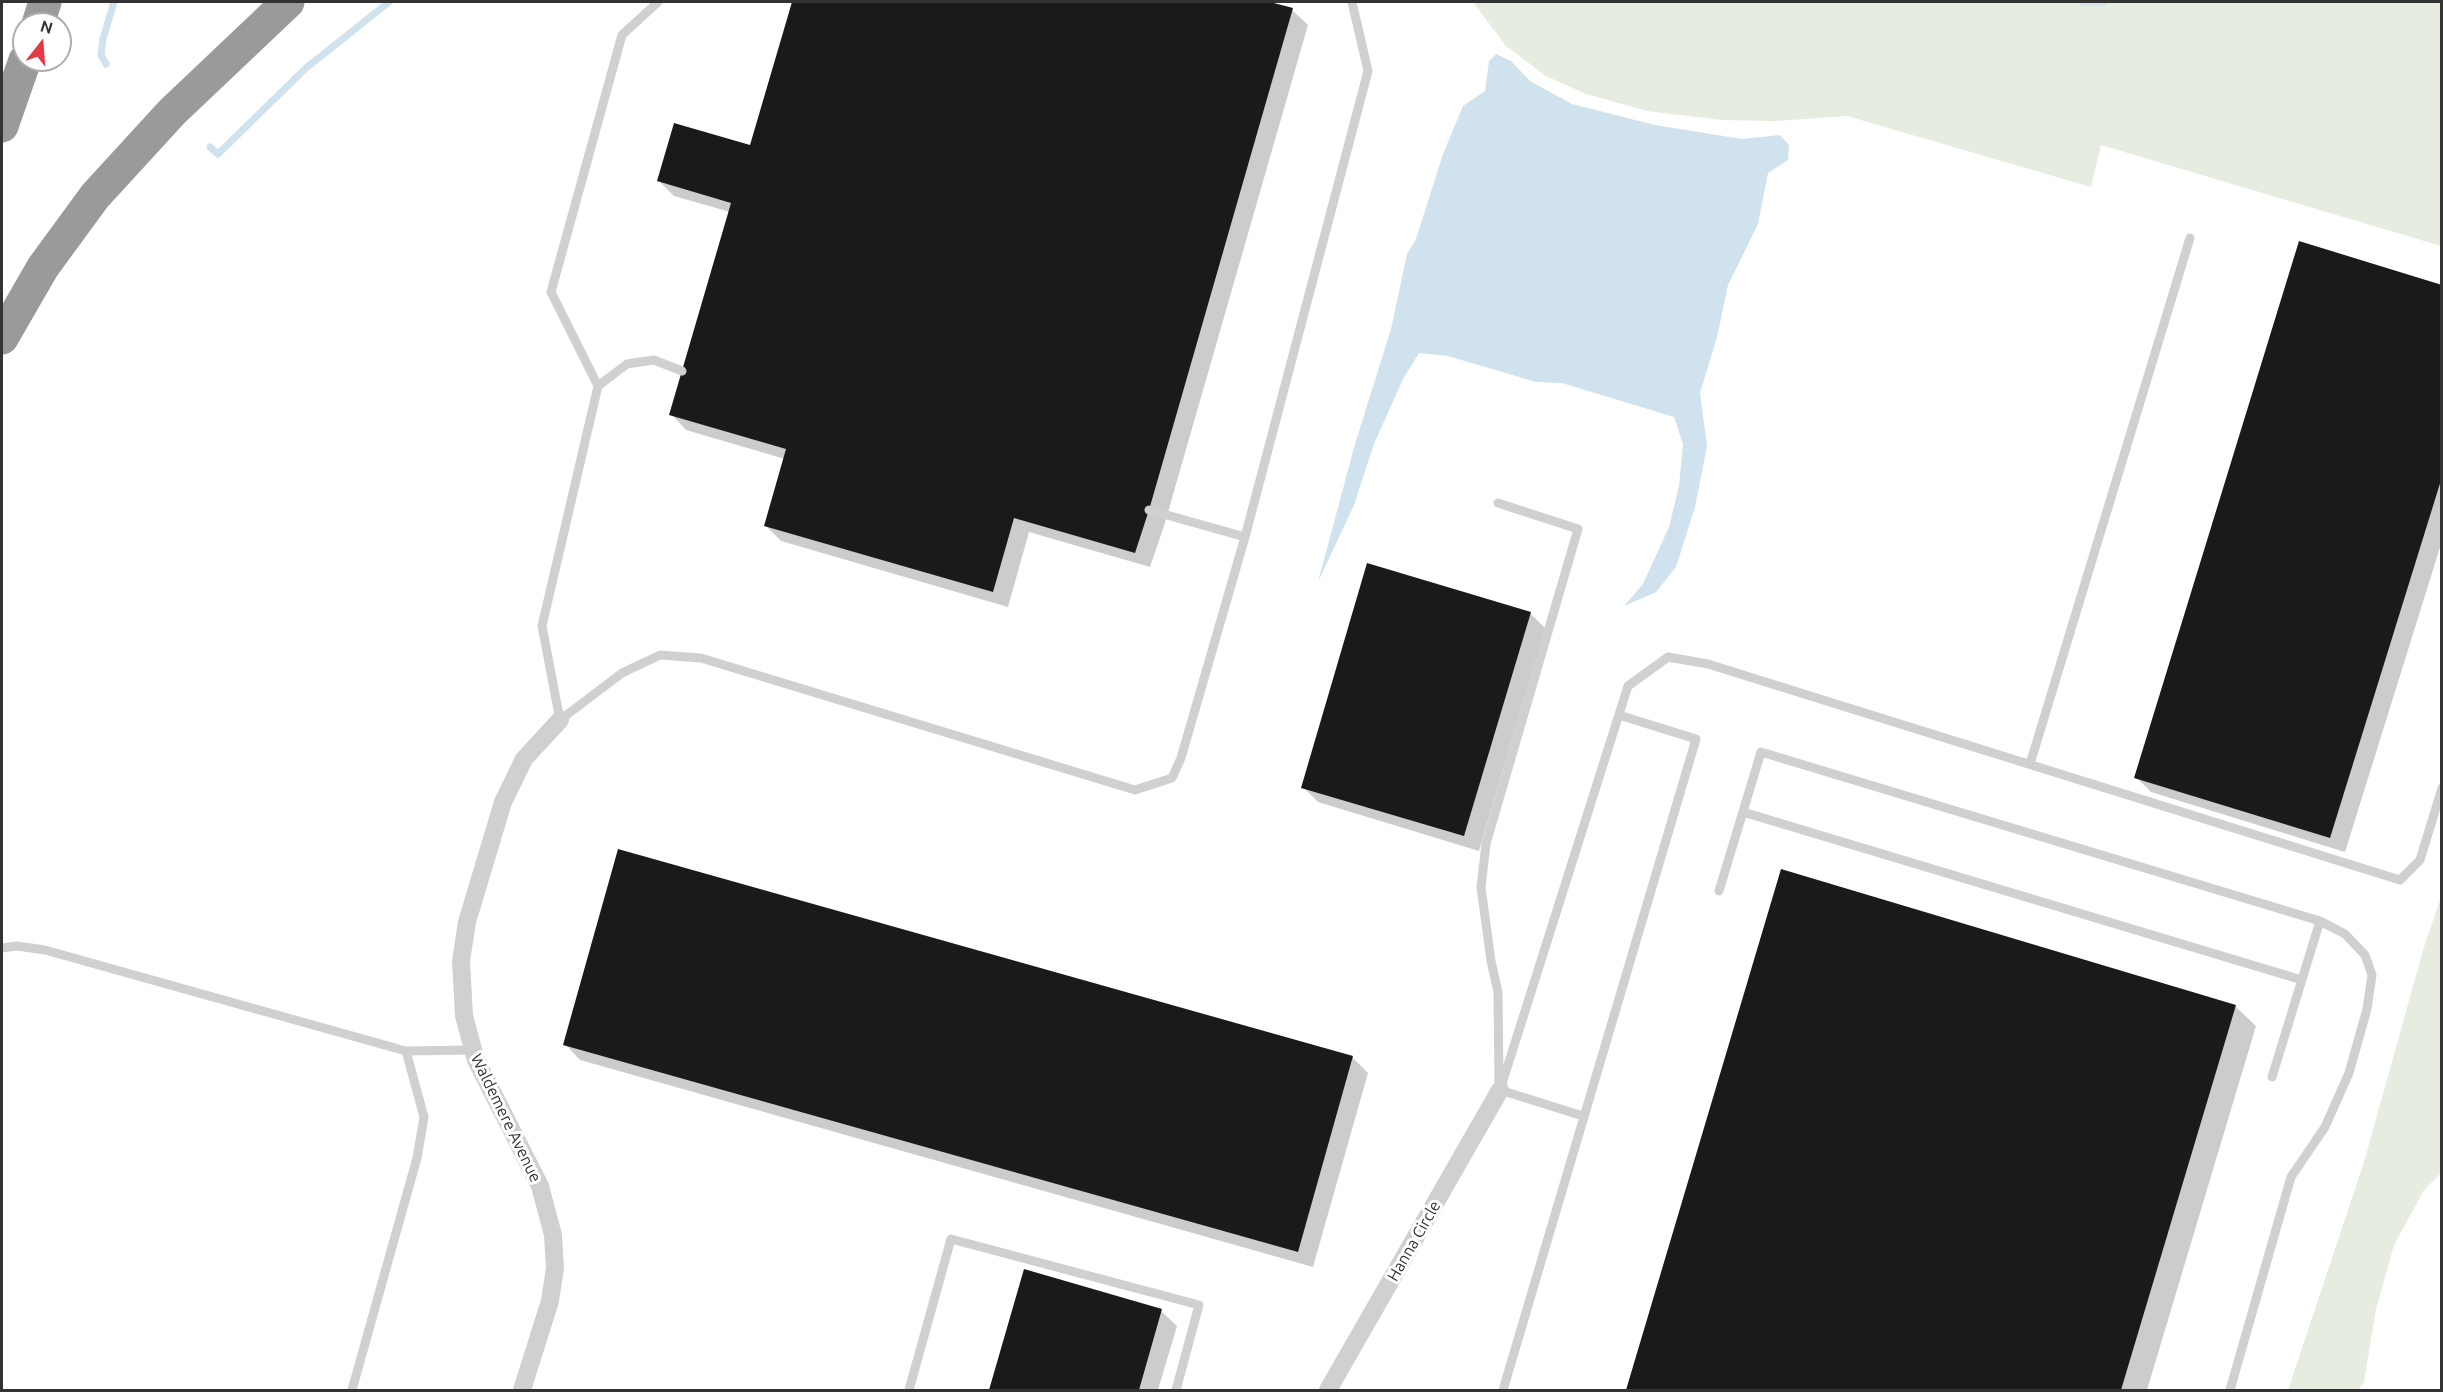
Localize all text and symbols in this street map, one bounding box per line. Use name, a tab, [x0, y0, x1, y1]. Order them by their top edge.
north arrow	[12, 12, 72, 72]
text: N	[38, 16, 55, 37]
street label: Waldemere Avenue	[467, 1051, 545, 1185]
street label: Hanna Circle	[1383, 1197, 1445, 1285]

